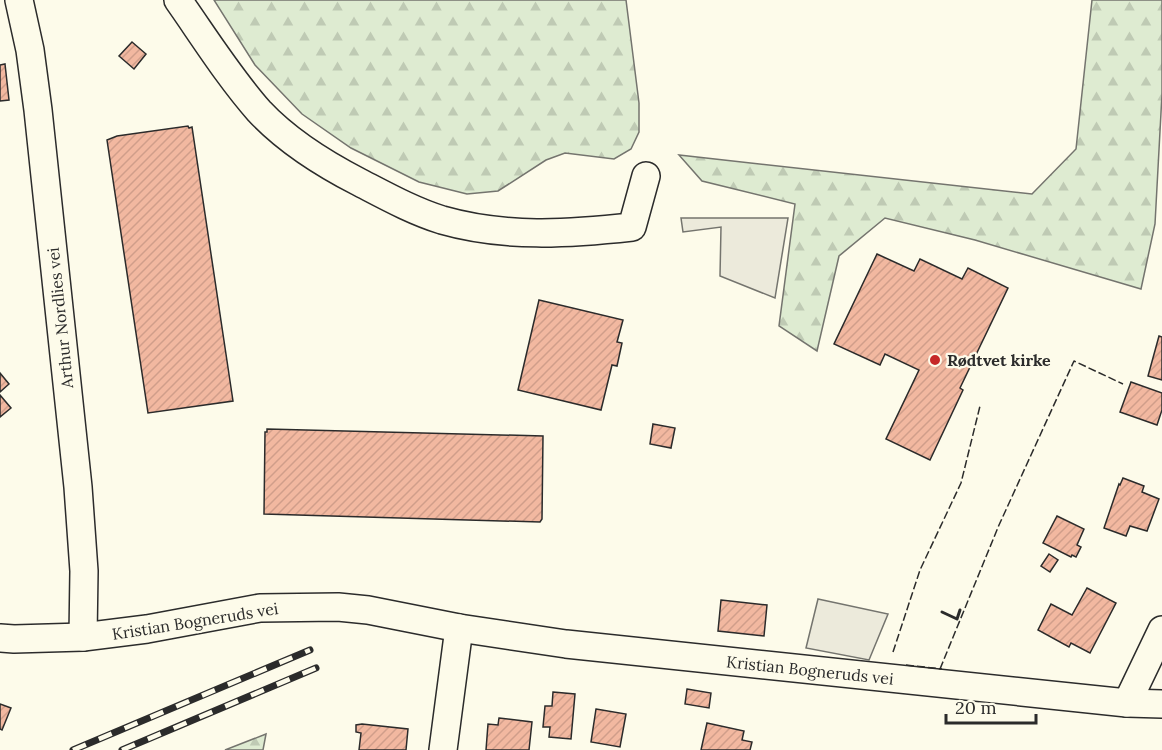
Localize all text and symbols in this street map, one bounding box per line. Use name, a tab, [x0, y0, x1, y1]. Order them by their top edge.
street label: Arthur Nordlies vei	[43, 247, 77, 390]
place label: Rødtvet kirke	[947, 350, 1051, 370]
marker: Rødtvet kirke	[928, 353, 942, 367]
street label: Kristian Bogneruds vei	[110, 598, 280, 644]
street label: Kristian Bogneruds vei	[725, 651, 895, 689]
scale bar	[946, 687, 1036, 725]
text: 20 m	[955, 696, 997, 719]

